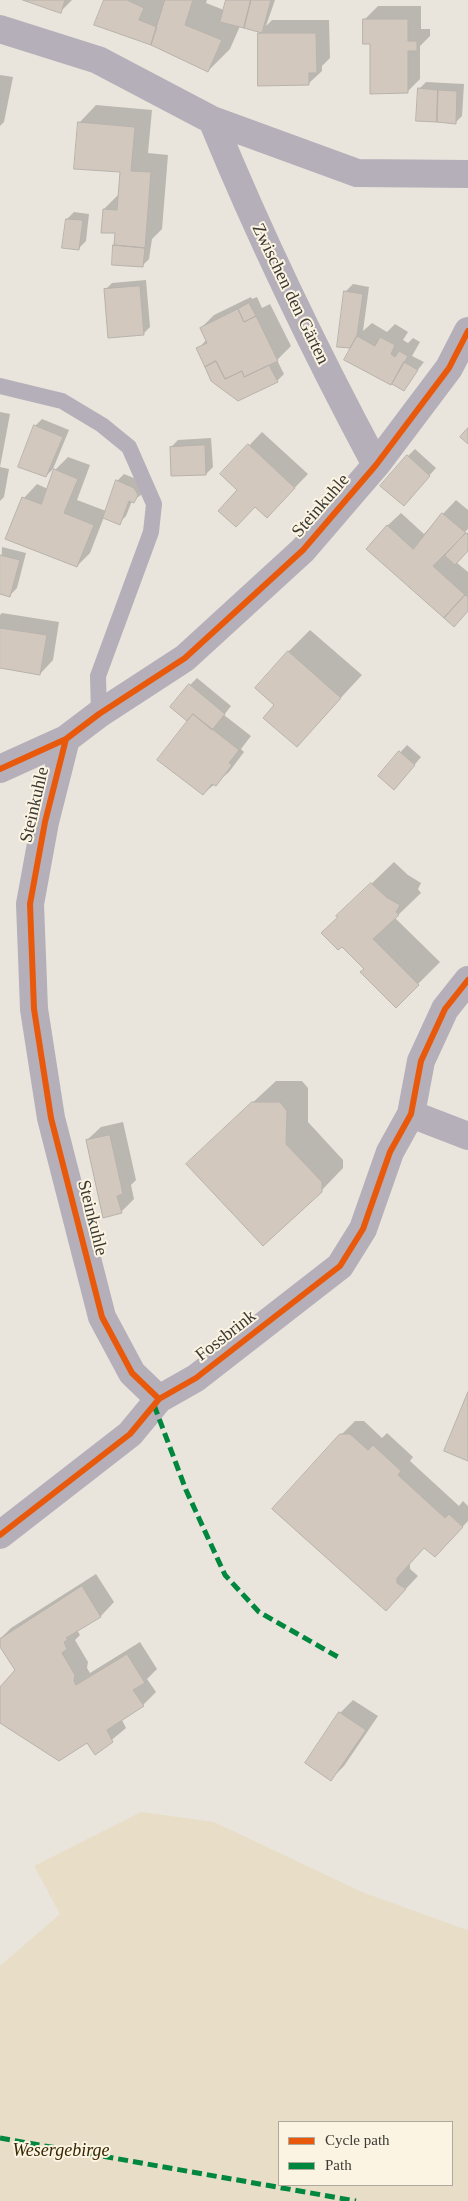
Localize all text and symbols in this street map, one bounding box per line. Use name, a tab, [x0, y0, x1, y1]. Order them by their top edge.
street label: Zwischen den Gärten	[247, 220, 333, 368]
street label: Steinkuhle	[288, 470, 354, 542]
street label: Steinkuhle	[16, 765, 54, 845]
street label: Steinkuhle	[72, 1178, 112, 1258]
street label: Fossbrink	[191, 1306, 261, 1366]
legend	[278, 2121, 453, 2186]
text: Cycle path	[325, 2132, 390, 2148]
park label: Wesergebirge	[13, 2140, 109, 2162]
text: Path	[325, 2157, 352, 2173]

